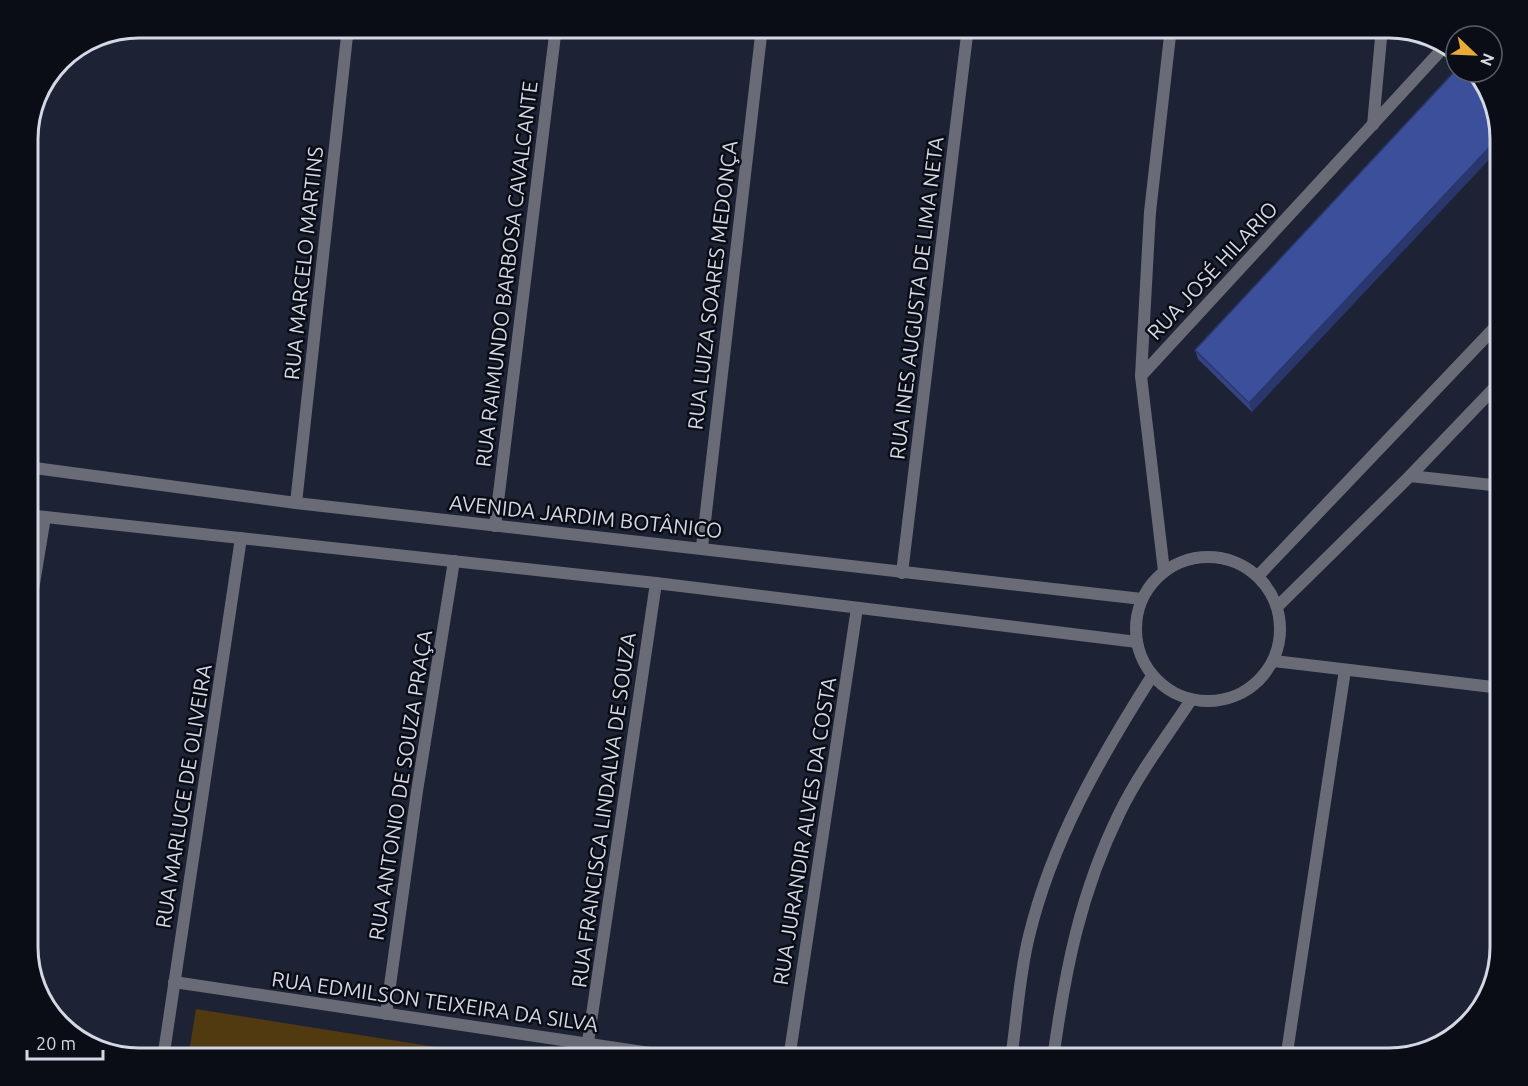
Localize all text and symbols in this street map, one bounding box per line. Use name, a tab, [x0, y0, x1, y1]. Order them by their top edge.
north arrow	[1444, 24, 1504, 84]
text: N	[1477, 51, 1498, 69]
street label: RUA RAIMUNDO BARBOSA CAVALCANTE	[470, 80, 542, 468]
street label: RUA INES AUGUSTA DE LIMA NETA	[884, 135, 948, 461]
street label: RUA LUIZA SOARES MEDONÇA	[682, 139, 742, 431]
street label: RUA MARCELO MARTINS	[279, 145, 327, 381]
street label: RUA JOSÉ HILARIO	[1142, 196, 1282, 344]
street label: AVENIDA JARDIM BOTÂNICO	[448, 490, 724, 542]
street label: RUA ANTONIO DE SOUZA PRAÇA	[364, 628, 436, 942]
street label: RUA FRANCISCA LINDALVA DE SOUZA	[566, 631, 640, 989]
street label: RUA MARLUCE DE OLIVEIRA	[150, 662, 216, 930]
street label: RUA JURANDIR ALVES DA COSTA	[768, 675, 840, 987]
street label: RUA EDMILSON TEIXEIRA DA SILVA	[270, 966, 600, 1036]
scale bar	[27, 1023, 104, 1061]
text: 20 m	[36, 1033, 76, 1053]

